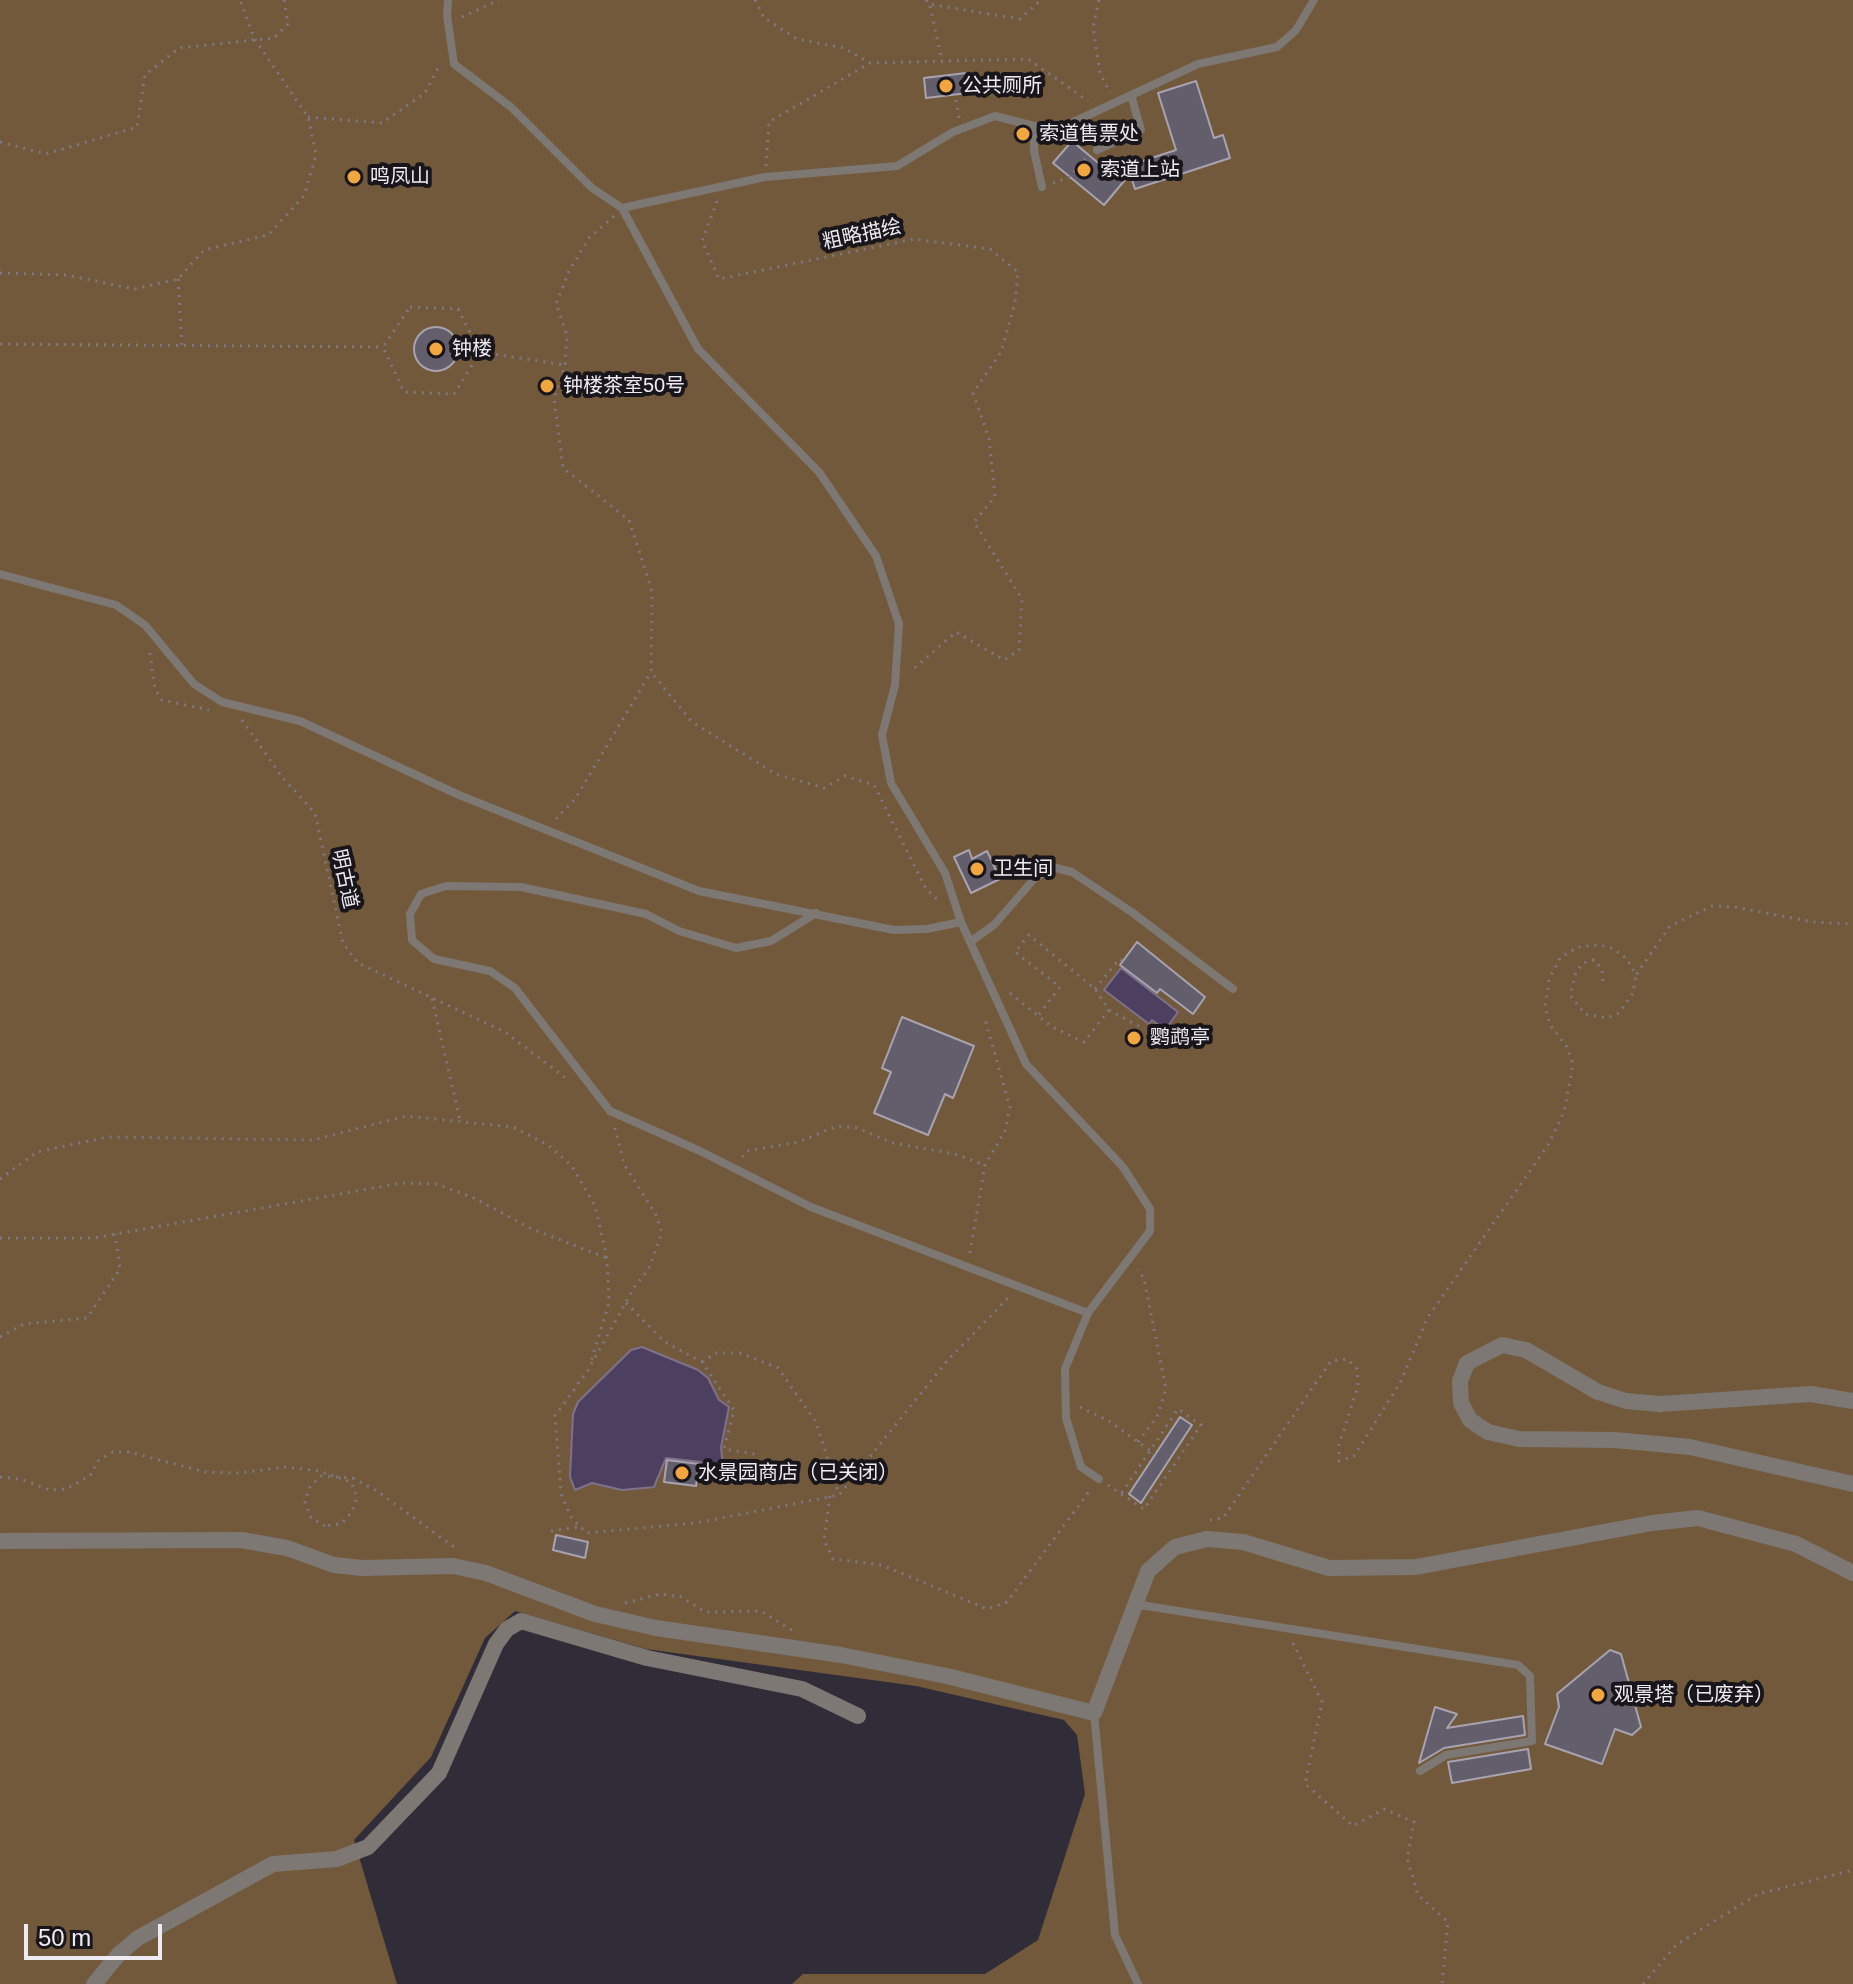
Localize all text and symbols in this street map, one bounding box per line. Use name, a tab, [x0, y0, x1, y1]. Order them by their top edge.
place label: 公共厕所	[962, 74, 1042, 98]
marker: 公共厕所	[937, 77, 955, 95]
place label: 索道售票处	[1039, 122, 1139, 146]
marker: 索道售票处	[1014, 125, 1032, 143]
place label: 索道上站	[1100, 158, 1180, 182]
marker: 索道上站	[1075, 161, 1093, 179]
place label: 鸣凤山	[370, 165, 430, 189]
marker: 鸣凤山	[345, 168, 363, 186]
street label: 粗略描绘	[820, 215, 904, 255]
place label: 钟楼	[452, 337, 492, 361]
marker: 钟楼	[427, 340, 445, 358]
place label: 钟楼茶室50号	[563, 374, 685, 398]
marker: 钟楼茶室50号	[538, 377, 556, 395]
street label: 明古道	[326, 847, 362, 911]
place label: 卫生间	[993, 857, 1053, 881]
marker: 卫生间	[968, 860, 986, 878]
place label: 鹦鹉亭	[1150, 1026, 1210, 1050]
marker: 鹦鹉亭	[1125, 1029, 1143, 1047]
place label: 水景园商店（已关闭）	[698, 1461, 898, 1485]
marker: 水景园商店（已关闭）	[673, 1464, 691, 1482]
place label: 观景塔（已废弃）	[1614, 1683, 1774, 1707]
marker: 观景塔（已废弃）	[1589, 1686, 1607, 1704]
scale bar	[28, 1908, 166, 1958]
text: 50 m	[38, 1924, 91, 1951]

